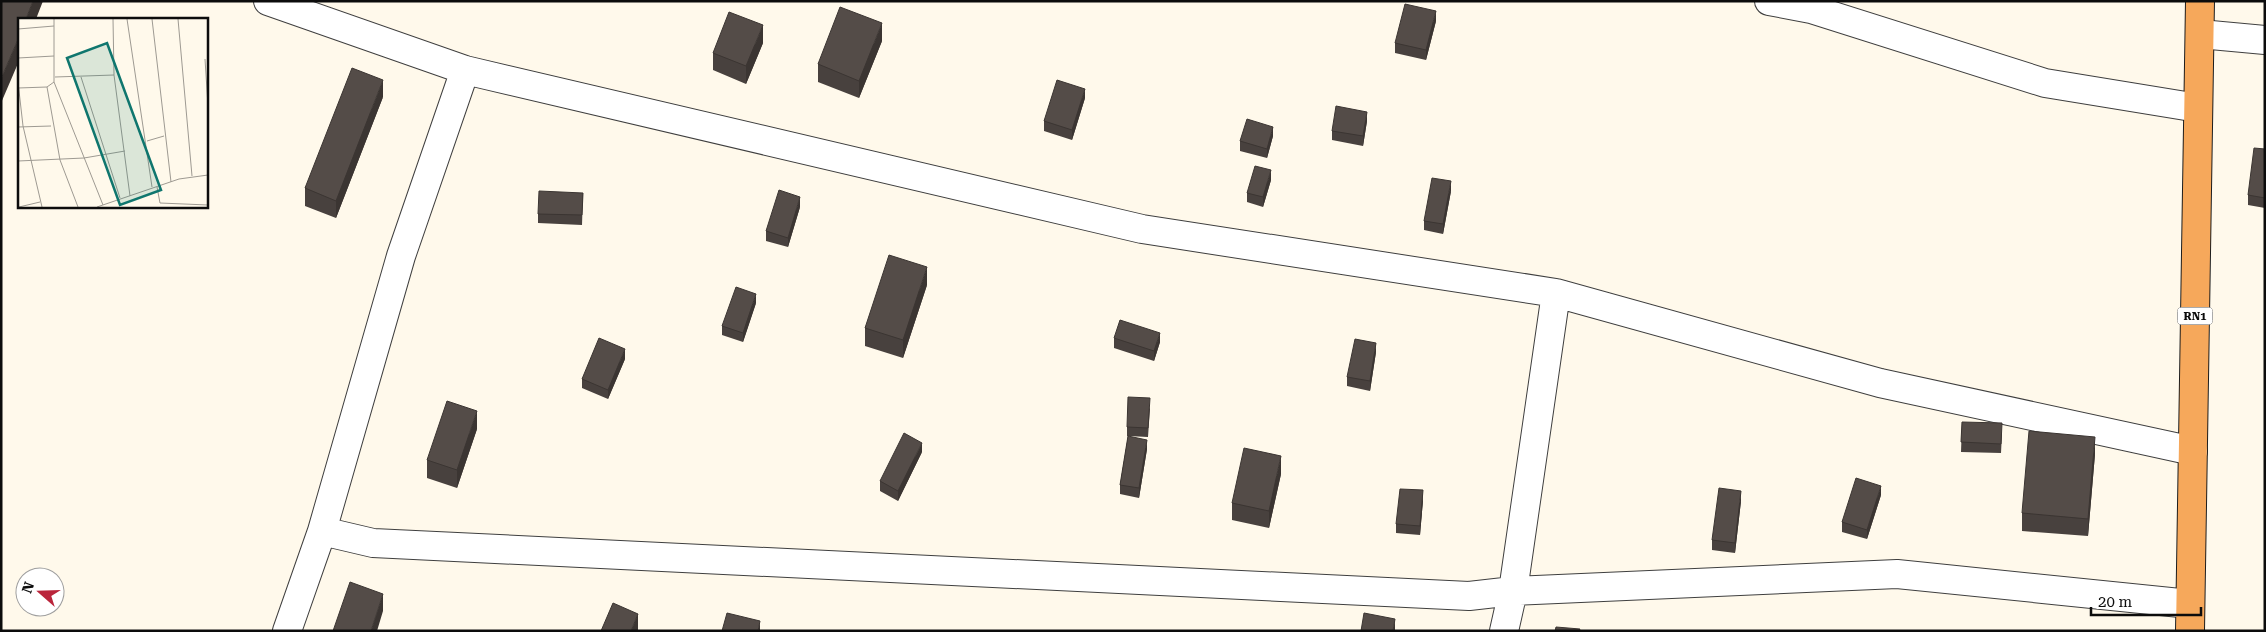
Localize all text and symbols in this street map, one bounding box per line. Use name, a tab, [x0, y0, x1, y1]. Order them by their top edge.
inset map	[18, 18, 208, 208]
road number: RN1	[2178, 308, 2212, 324]
north arrow	[15, 567, 65, 617]
text: N	[18, 580, 37, 595]
scale bar	[2091, 584, 2201, 616]
text: 20 m	[2098, 593, 2133, 611]

